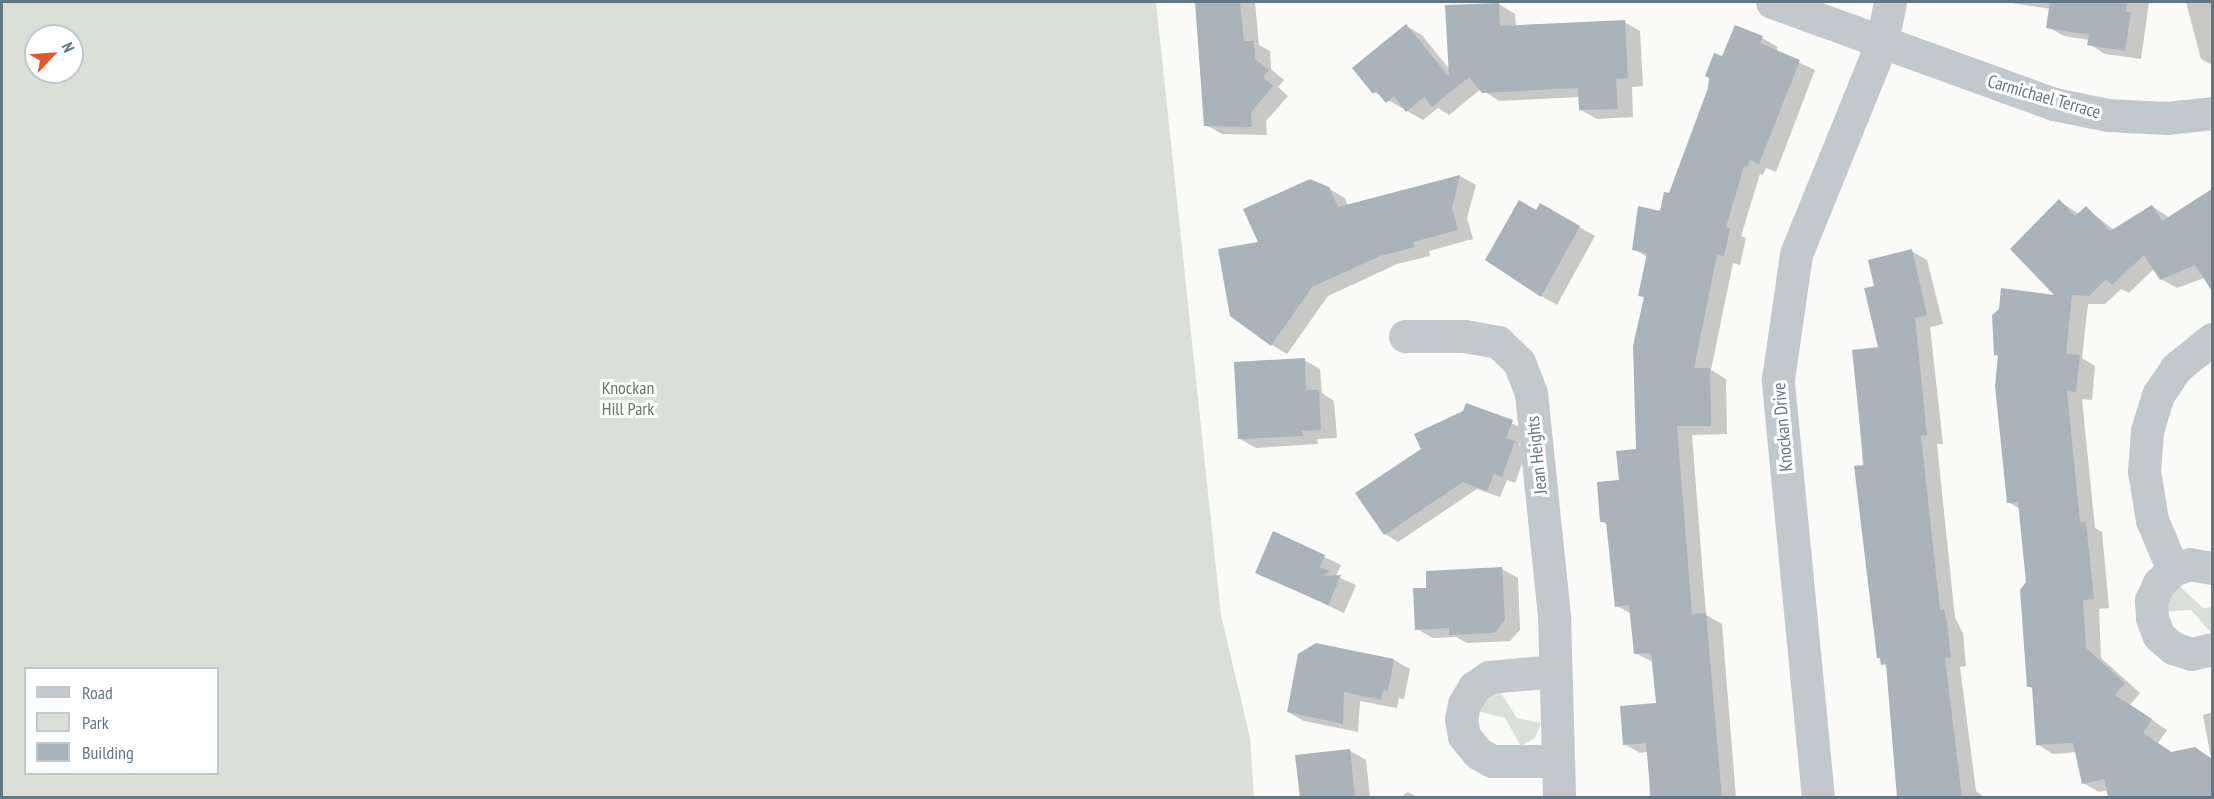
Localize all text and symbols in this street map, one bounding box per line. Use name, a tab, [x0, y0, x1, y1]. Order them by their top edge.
north arrow	[24, 24, 84, 84]
text: N	[58, 39, 79, 55]
street label: Carmichael Terrace	[1985, 70, 2103, 124]
park label: Knockan Hill Park	[602, 378, 654, 420]
street label: Knockan Drive	[1768, 382, 1798, 472]
street label: Jean Heights	[1522, 415, 1552, 495]
legend	[24, 667, 219, 775]
text: Road	[82, 681, 113, 704]
text: Park	[82, 711, 109, 734]
text: Building	[82, 741, 134, 764]

